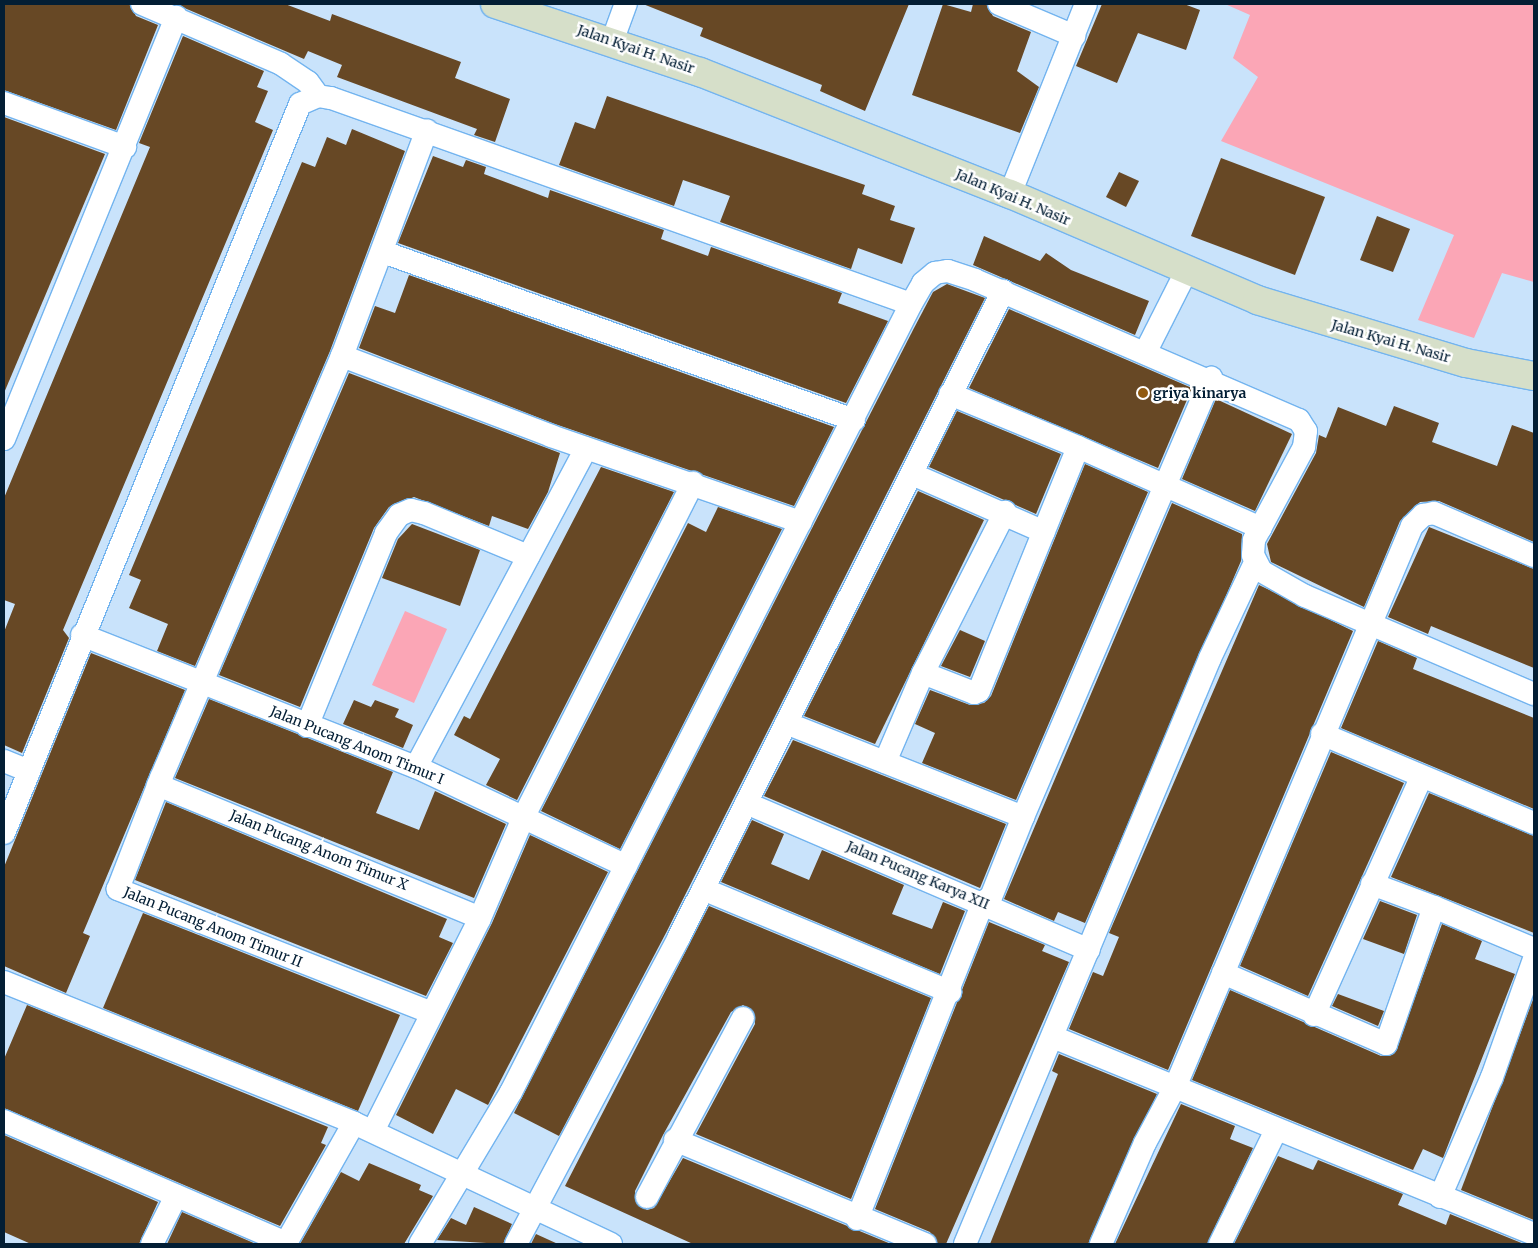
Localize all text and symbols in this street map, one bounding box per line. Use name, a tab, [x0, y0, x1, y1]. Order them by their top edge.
street label: Jalan Kyai H. Nasir	[575, 21, 697, 77]
street label: Jalan Kyai H. Nasir	[953, 165, 1073, 229]
street label: Jalan Kyai H. Nasir	[1330, 316, 1452, 366]
place label: griya kinarya	[1153, 385, 1246, 401]
marker: griya kinarya	[1137, 387, 1149, 399]
street label: Jalan Pucang Anom Timur I	[268, 702, 446, 788]
street label: Jalan Pucang Anom Timur X	[227, 806, 411, 894]
street label: Jalan Pucang Karya XII	[844, 837, 992, 913]
street label: Jalan Pucang Anom Timur II	[121, 883, 305, 971]

